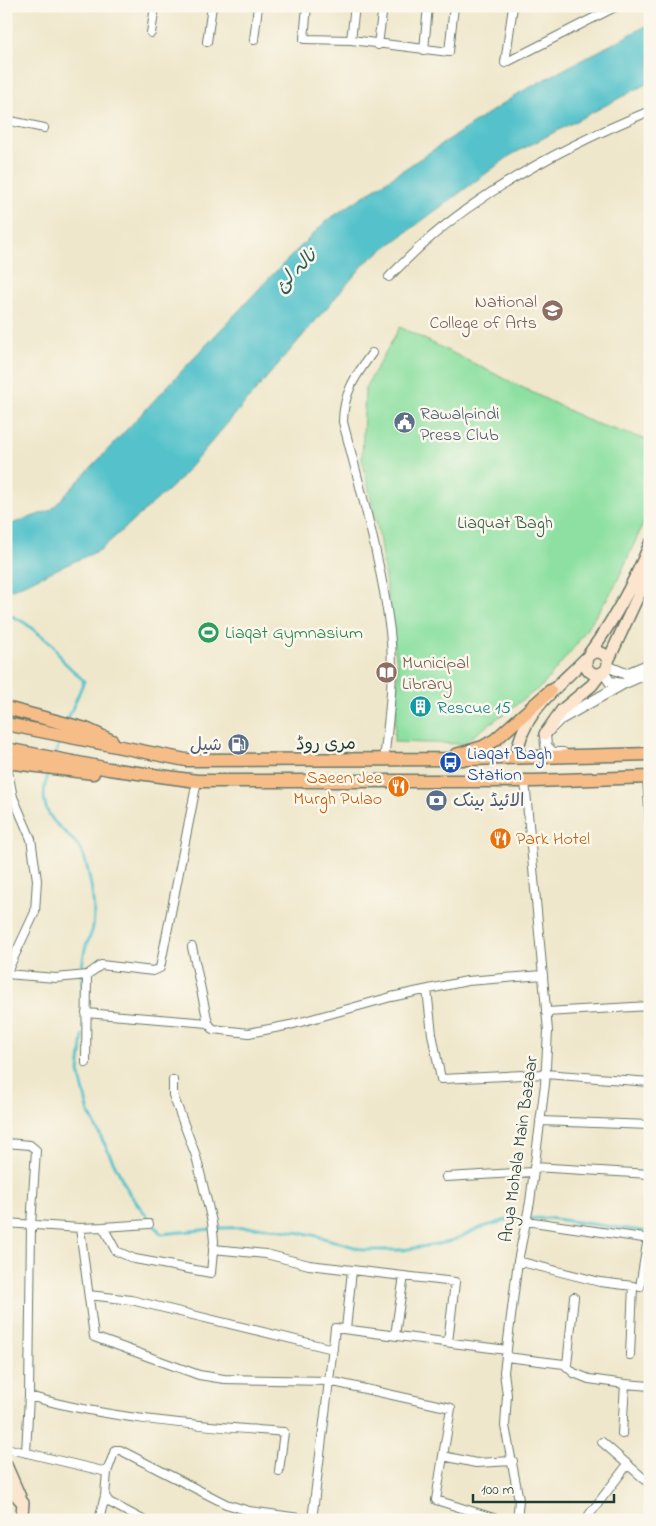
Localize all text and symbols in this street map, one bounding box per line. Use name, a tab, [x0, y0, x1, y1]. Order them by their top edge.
water label: نالہ لئ	[269, 242, 325, 299]
place label: National College of Arts	[429, 290, 537, 338]
school or university icon: National College of Arts	[541, 299, 565, 323]
place label: Rawalpindi Press Club	[420, 402, 500, 449]
public building icon: Rawalpindi Press Club	[392, 411, 416, 435]
park label: Liaquat Bagh	[457, 511, 553, 538]
sports icon: Liaqat Gymnasium	[197, 620, 221, 644]
place label: Liaqat Gymnasium	[225, 621, 363, 647]
place label: Municipal Library	[402, 651, 469, 698]
library icon: Municipal Library	[374, 660, 398, 684]
building icon: Rescue 15	[409, 695, 433, 719]
place label: Rescue 15	[437, 696, 511, 722]
street label: مری روڈ	[296, 731, 356, 759]
fuel station icon: شیل	[226, 732, 250, 756]
place label: شیل	[190, 733, 222, 759]
place label: Liaqat Bagh Station	[467, 742, 552, 789]
bus stop icon: Liaqat Bagh Station	[439, 751, 463, 775]
place label: Saeen Jee Murgh Pulao	[293, 766, 383, 814]
restaurant icon: Saeen Jee Murgh Pulao	[386, 775, 410, 799]
bank icon: الائیڈ بینک	[425, 788, 449, 812]
place label: الائیڈ بینک	[453, 789, 525, 815]
restaurant icon: Park Hotel	[488, 826, 512, 850]
place label: Park Hotel	[516, 827, 590, 853]
street label: Arya Mohala Main Bazaar	[494, 1054, 546, 1244]
scale bar	[473, 1471, 615, 1503]
text: 100 m	[481, 1479, 514, 1501]

